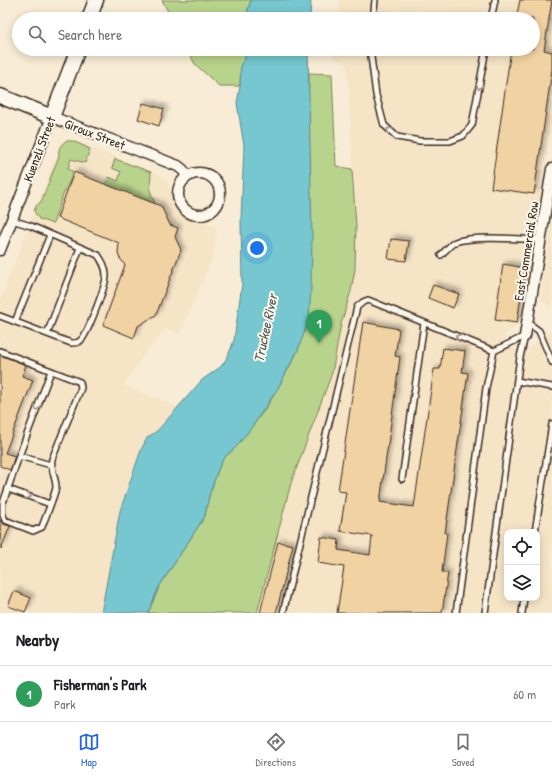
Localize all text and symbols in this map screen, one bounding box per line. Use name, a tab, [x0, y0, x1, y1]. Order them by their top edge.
search box	[12, 12, 540, 56]
icon: search	[26, 23, 48, 45]
text: Search here	[58, 24, 122, 45]
one-way arrow	[475, 84, 484, 90]
street label: Kuenzli Street	[18, 113, 60, 184]
street label: Giroux Street	[62, 114, 128, 154]
one-way arrow	[386, 127, 394, 135]
street label: East Commercial Row	[509, 200, 543, 302]
your location	[247, 238, 267, 258]
water label: Truckee River	[249, 291, 282, 364]
pin: 1	[306, 310, 332, 343]
one-way arrow	[455, 333, 462, 341]
one-way arrow	[34, 404, 42, 411]
one-way arrow	[26, 492, 33, 500]
map controls	[504, 529, 540, 601]
button: locate	[504, 529, 540, 565]
button: layers	[504, 565, 540, 601]
text: Nearby	[16, 628, 59, 651]
text: Fisherman's Park	[54, 674, 146, 695]
text: 1	[27, 685, 31, 703]
text: 60 m	[513, 685, 536, 703]
text: Park	[54, 695, 76, 713]
tab: Map	[78, 731, 100, 769]
tab: Directions	[256, 731, 296, 769]
tab: Saved	[452, 731, 474, 769]

